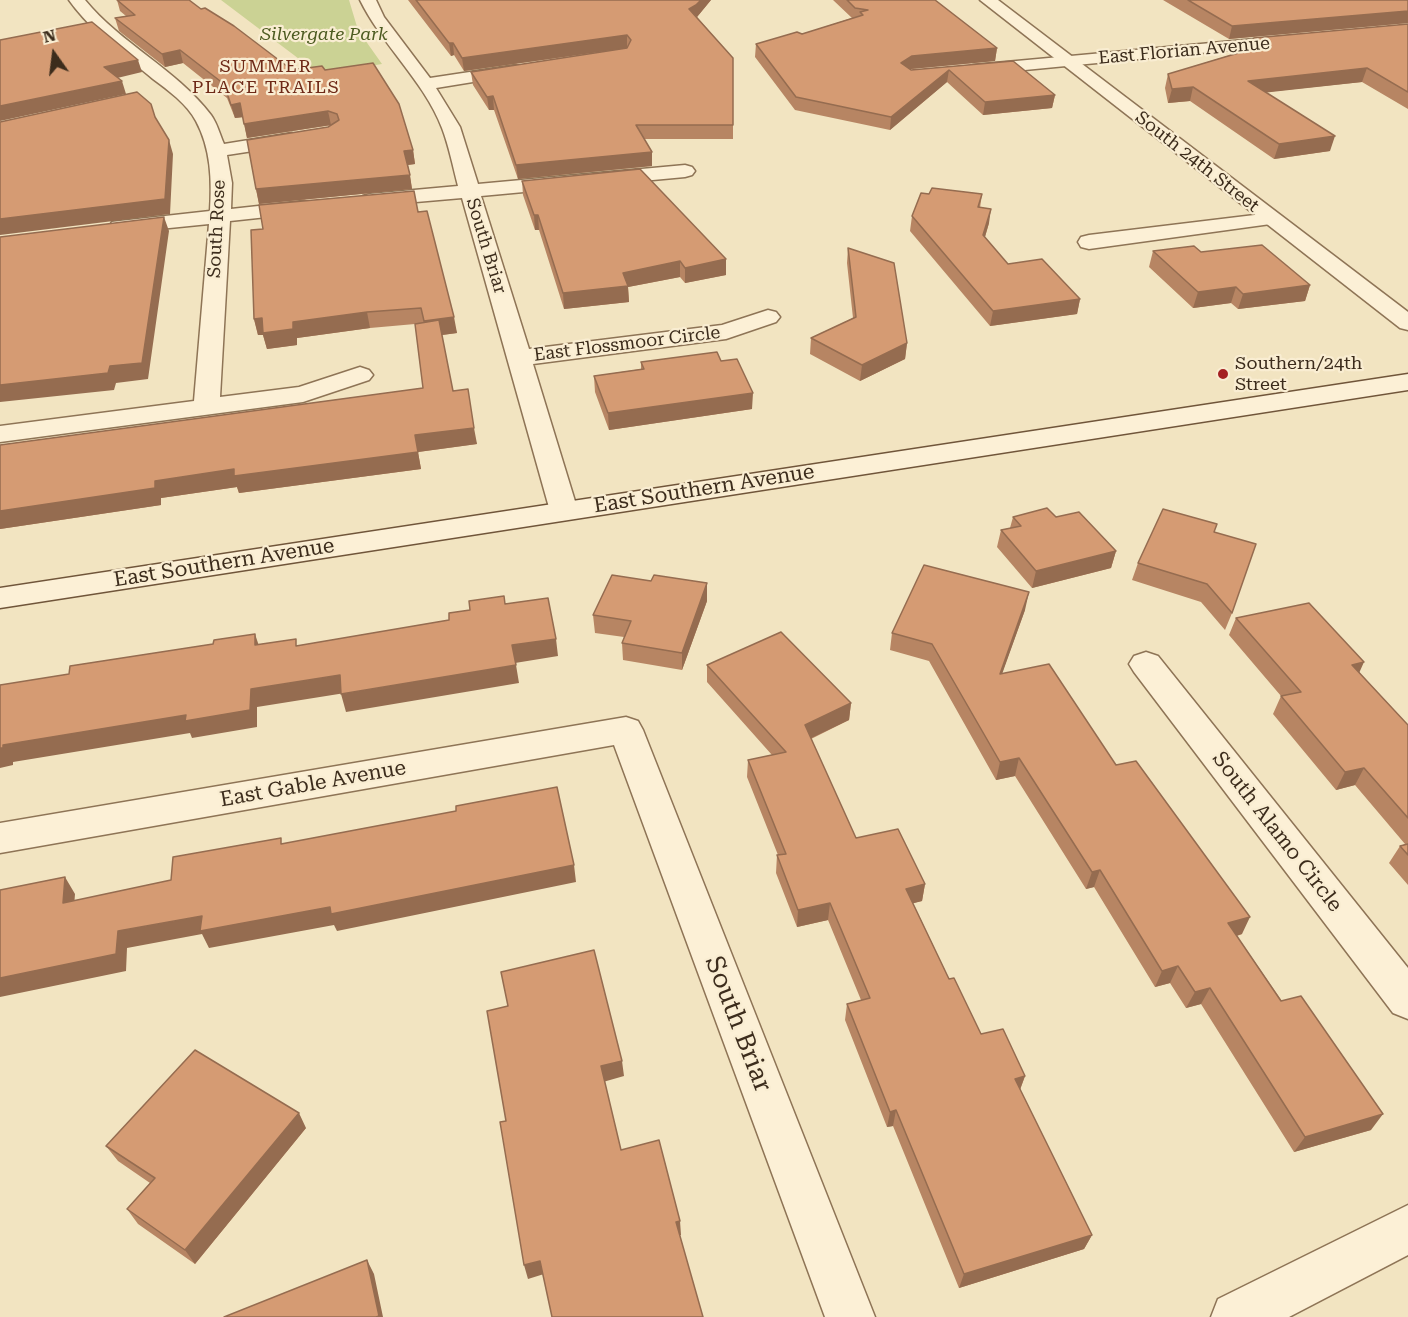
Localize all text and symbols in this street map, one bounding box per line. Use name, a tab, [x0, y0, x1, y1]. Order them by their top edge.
north arrow	[24, 24, 84, 84]
park label: Silvergate Park	[260, 24, 388, 46]
text: N	[41, 25, 58, 47]
street label: East Florian Avenue	[1097, 33, 1271, 69]
district label: SUMMER PLACE TRAILS	[192, 56, 340, 98]
street label: South 24th Street	[1131, 107, 1263, 217]
street label: South Rose	[204, 179, 230, 279]
street label: South Briar	[461, 196, 511, 296]
street label: East Flossmoor Circle	[533, 322, 721, 366]
place label: Southern/24th Street	[1235, 353, 1362, 395]
marker: Southern/24th Street	[1216, 367, 1230, 381]
street label: East Southern Avenue	[592, 459, 816, 519]
street label: East Southern Avenue	[112, 533, 336, 593]
street label: South Alamo Circle	[1207, 747, 1347, 917]
street label: East Gable Avenue	[218, 755, 408, 813]
street label: South Briar	[698, 952, 778, 1096]

